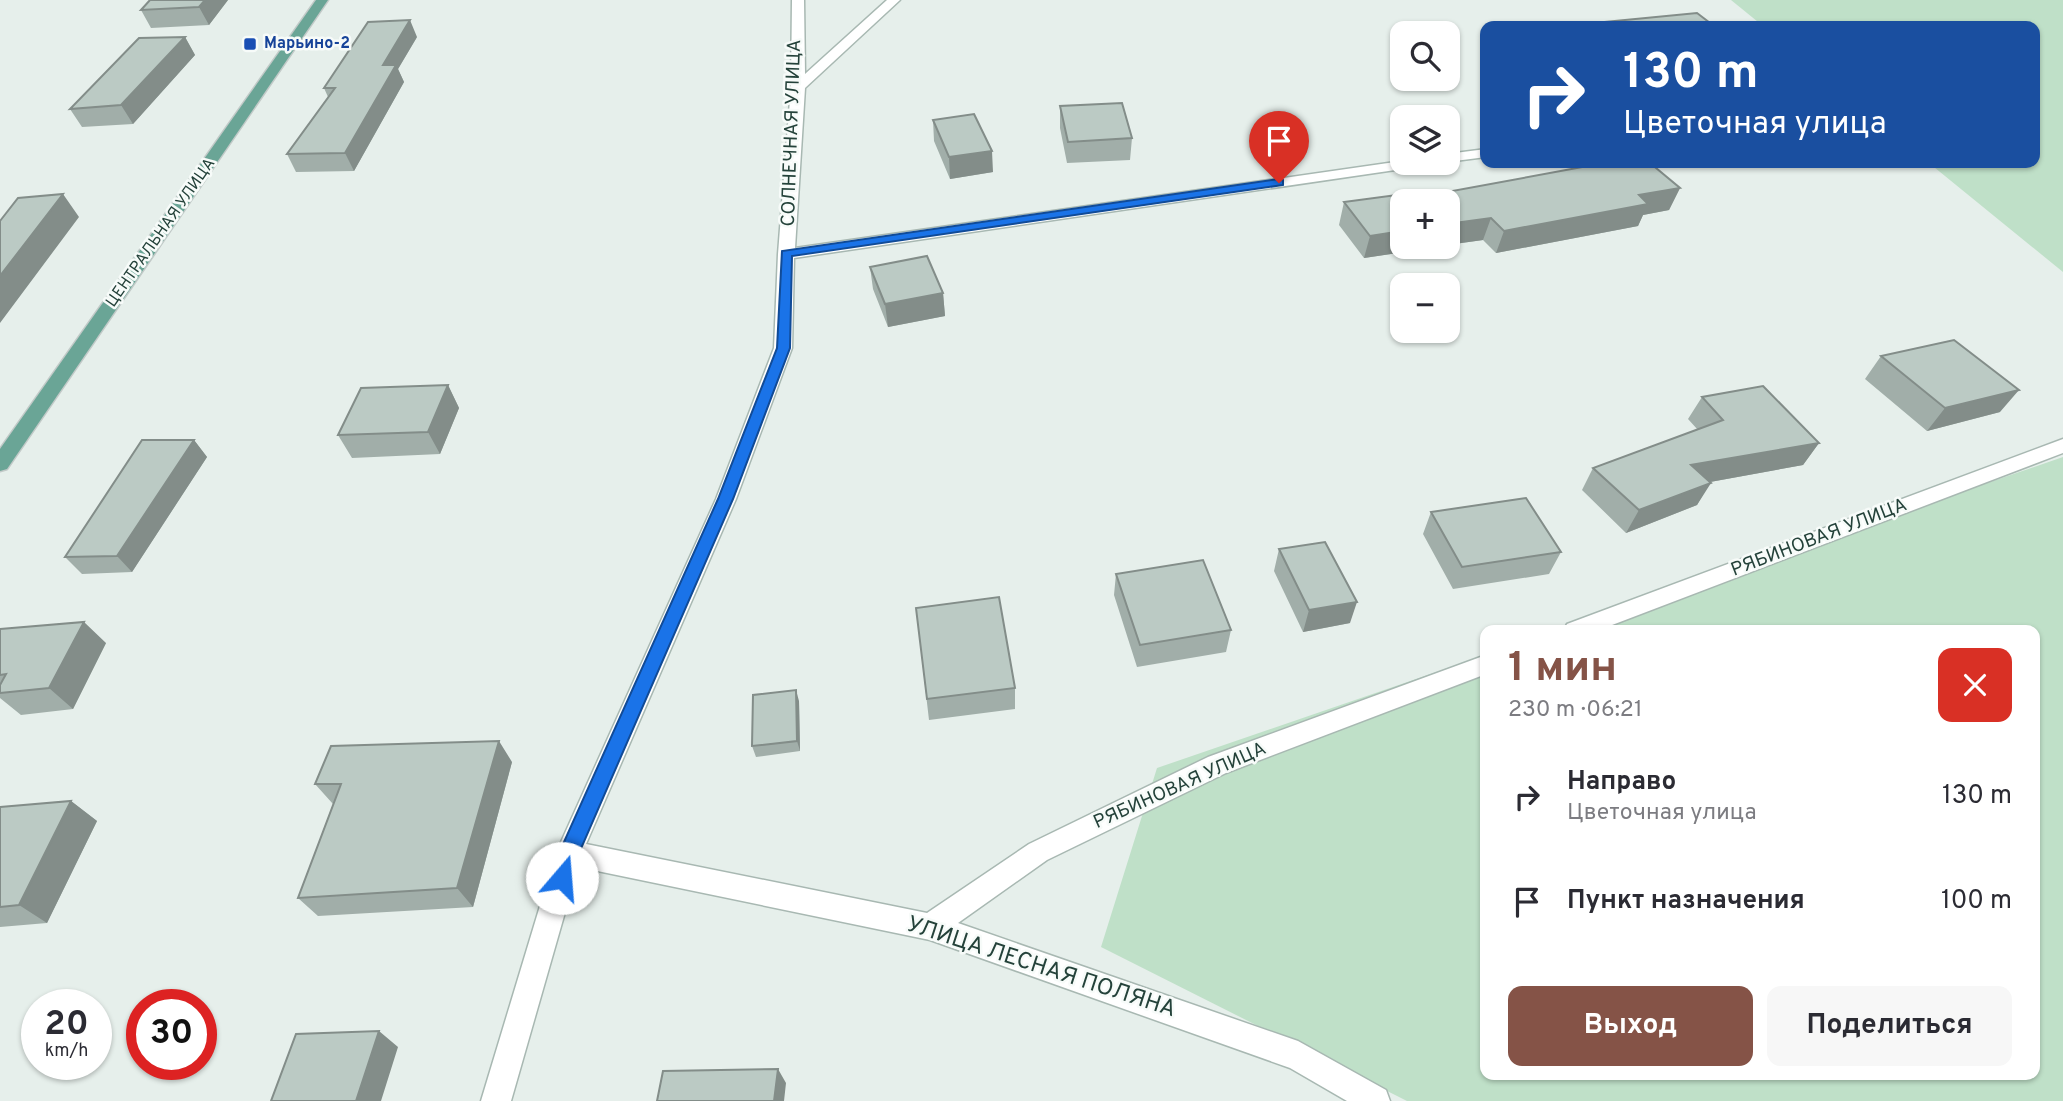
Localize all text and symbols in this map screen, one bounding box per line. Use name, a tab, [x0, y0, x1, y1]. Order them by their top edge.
map controls	[1390, 21, 1460, 343]
button: search	[1390, 21, 1460, 91]
place label: Марьино-2	[264, 34, 350, 54]
marker: Марьино-2	[242, 36, 258, 52]
street label: СОЛНЕЧНАЯ УЛИЦА	[777, 39, 807, 227]
text: 130 m	[1623, 44, 1759, 106]
icon: right	[1508, 49, 1599, 140]
button: layers	[1390, 105, 1460, 175]
text: Цветочная улица	[1623, 105, 1887, 145]
pin	[1249, 111, 1309, 183]
icon: arrive	[1260, 122, 1298, 160]
street label: ЦЕНТРАЛЬНАЯ УЛИЦА	[102, 155, 220, 311]
button: +	[1390, 189, 1460, 259]
button: −	[1390, 273, 1460, 343]
street label: РЯБИНОВАЯ УЛИЦА	[1728, 493, 1910, 583]
text: 1 мин	[1508, 643, 1617, 696]
button: close	[1938, 648, 2012, 722]
text: 230 m · 06:21	[1508, 696, 1642, 725]
street label: РЯБИНОВАЯ УЛИЦА	[1090, 737, 1270, 835]
text: Направо	[1567, 766, 1676, 799]
icon: right	[1508, 778, 1546, 816]
text: 130 m	[1942, 780, 2012, 813]
text: Цветочная улица	[1567, 799, 1756, 828]
position arrow	[525, 841, 599, 915]
icon: arrive	[1508, 883, 1546, 921]
text: Пункт назначения	[1567, 885, 1805, 918]
text: 100 m	[1941, 885, 2012, 918]
street label: УЛИЦА ЛЕСНАЯ ПОЛЯНА	[903, 911, 1179, 1025]
button: Выход	[1508, 986, 1753, 1066]
button: Поделиться	[1767, 986, 2012, 1066]
speed limit sign: 30	[126, 989, 217, 1080]
text: 20	[44, 1003, 89, 1047]
text: km/h	[45, 1040, 88, 1063]

